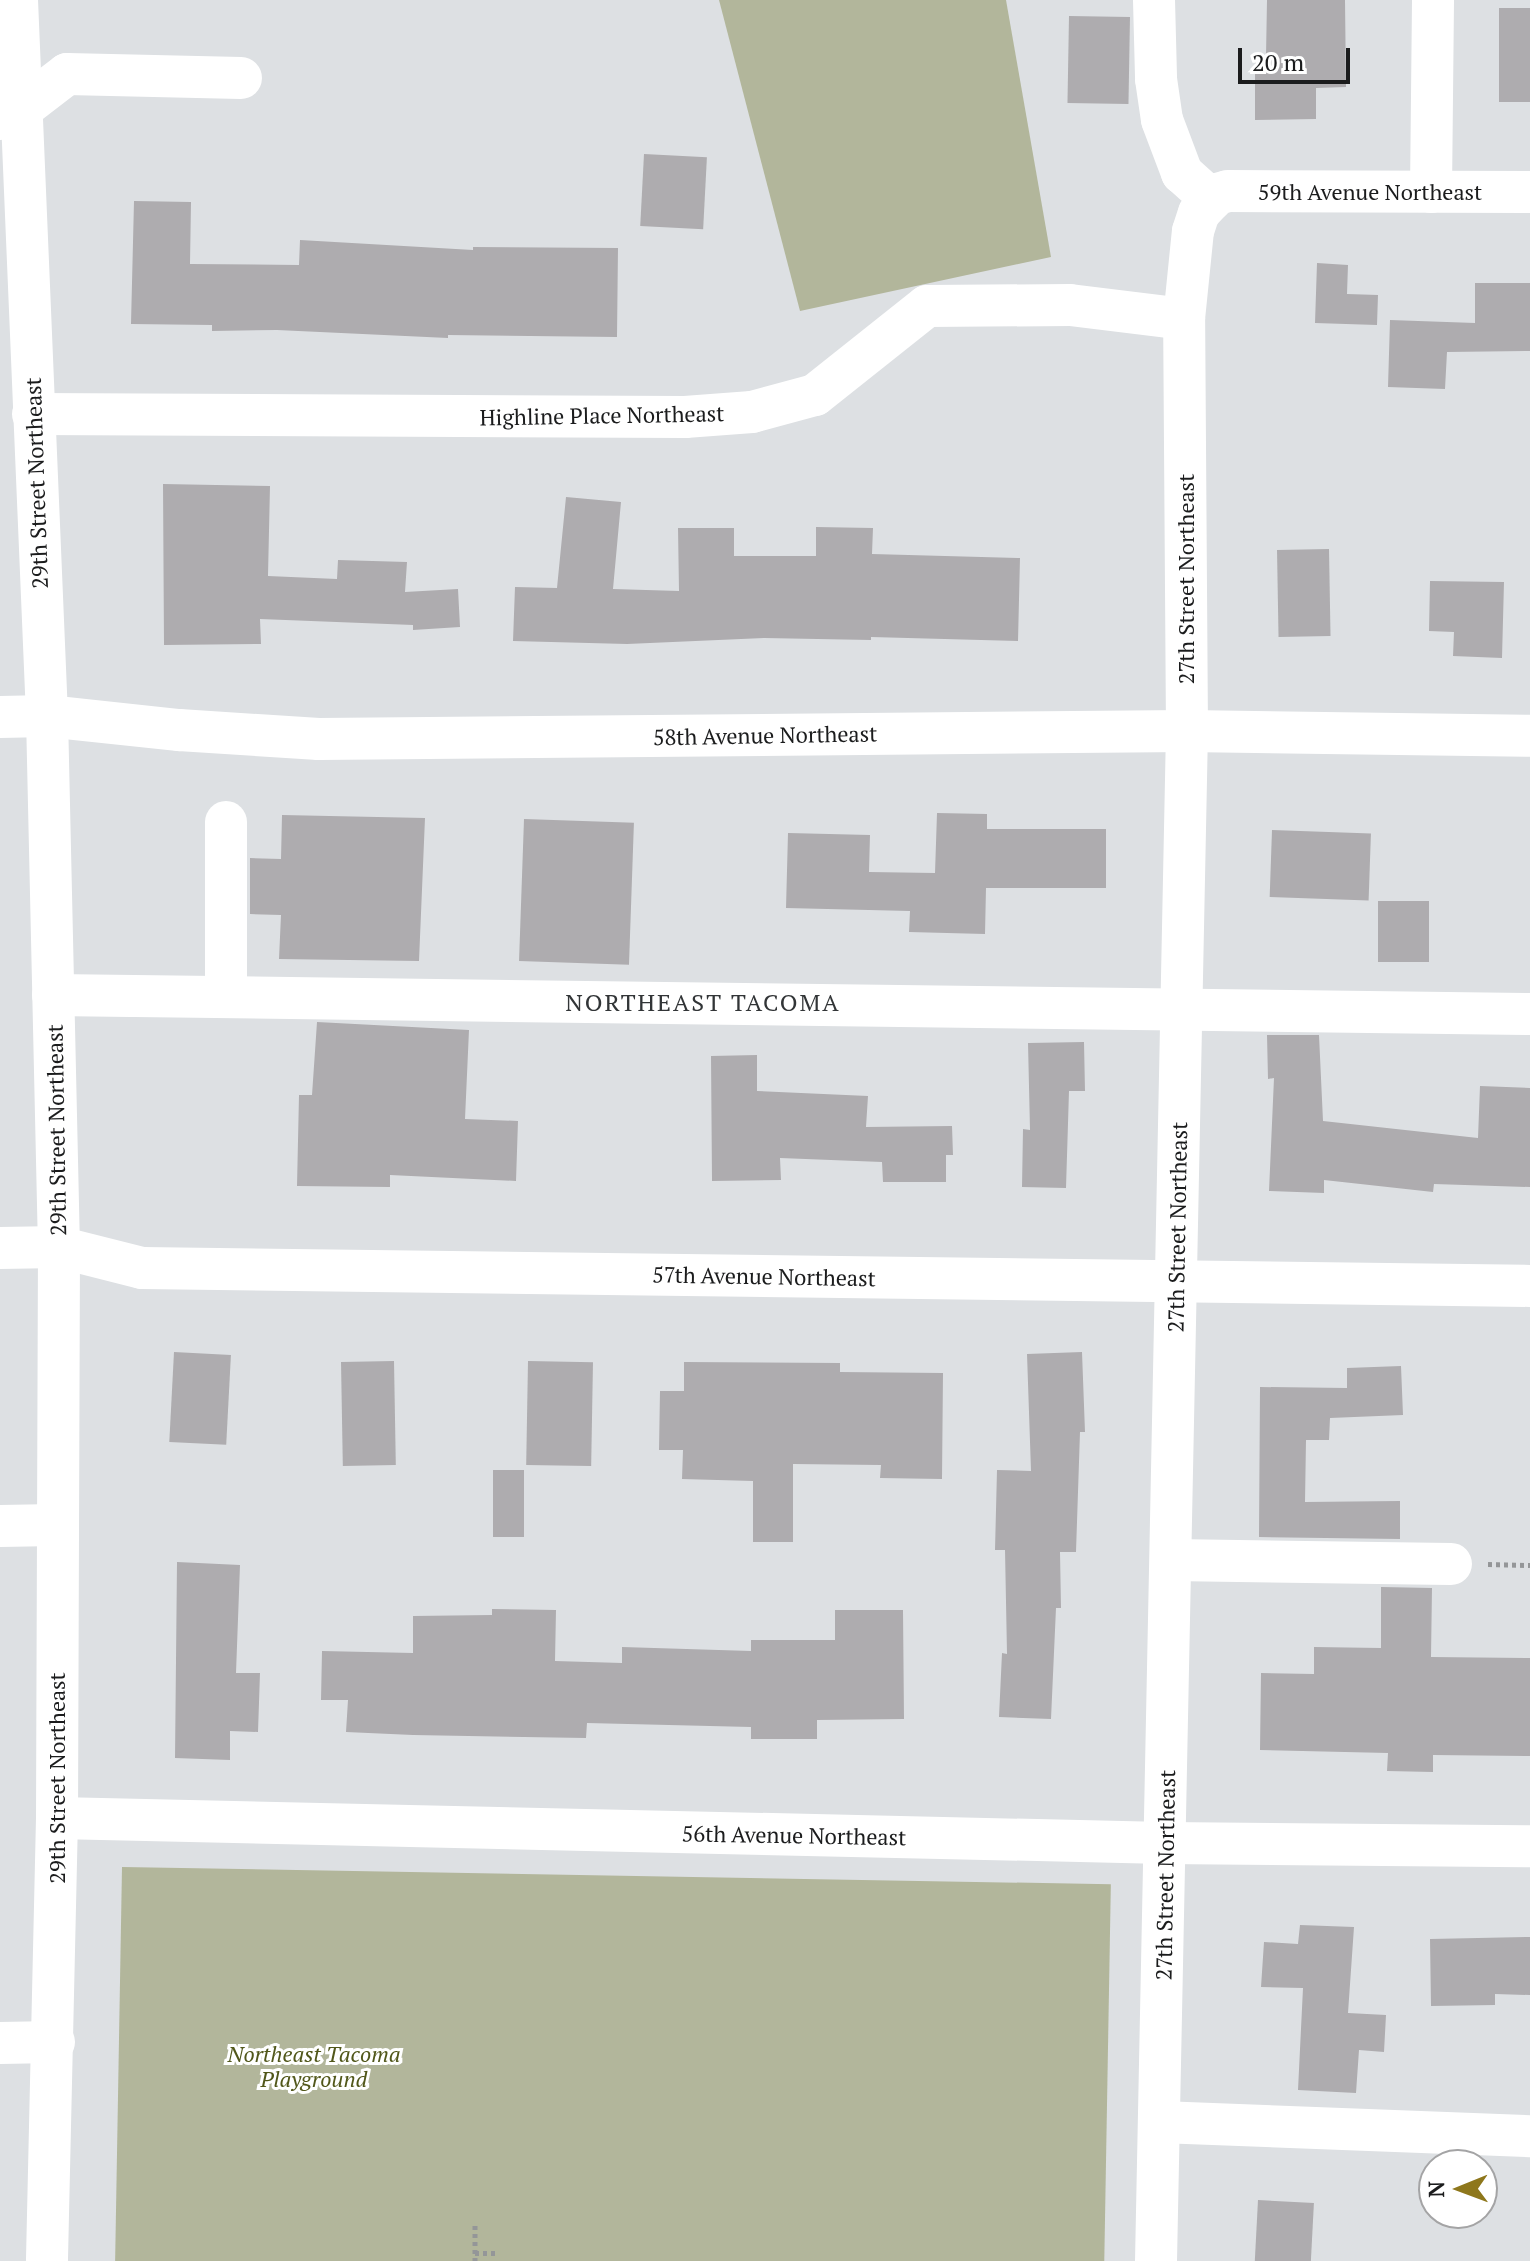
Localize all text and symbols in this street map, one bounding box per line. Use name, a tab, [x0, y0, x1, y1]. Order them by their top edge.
scale bar	[1242, 32, 1354, 82]
text: 20 m	[1252, 46, 1304, 78]
street label: 59th Avenue Northeast	[1258, 179, 1482, 205]
street label: 29th Street Northeast	[19, 377, 53, 589]
street label: Highline Place Northeast	[479, 400, 725, 430]
street label: 27th Street Northeast	[1173, 474, 1199, 684]
street label: 58th Avenue Northeast	[652, 720, 878, 750]
district label: NORTHEAST TACOMA	[565, 989, 841, 1017]
street label: 29th Street Northeast	[41, 1024, 71, 1236]
street label: 27th Street Northeast	[1162, 1121, 1192, 1333]
street label: 57th Avenue Northeast	[652, 1261, 876, 1291]
street label: 29th Street Northeast	[44, 1672, 70, 1884]
street label: 27th Street Northeast	[1150, 1769, 1180, 1981]
street label: 56th Avenue Northeast	[681, 1820, 907, 1850]
park label: Northeast Tacoma Playground	[227, 2040, 401, 2092]
north arrow	[1418, 2149, 1498, 2229]
text: N	[1421, 2181, 1450, 2198]

